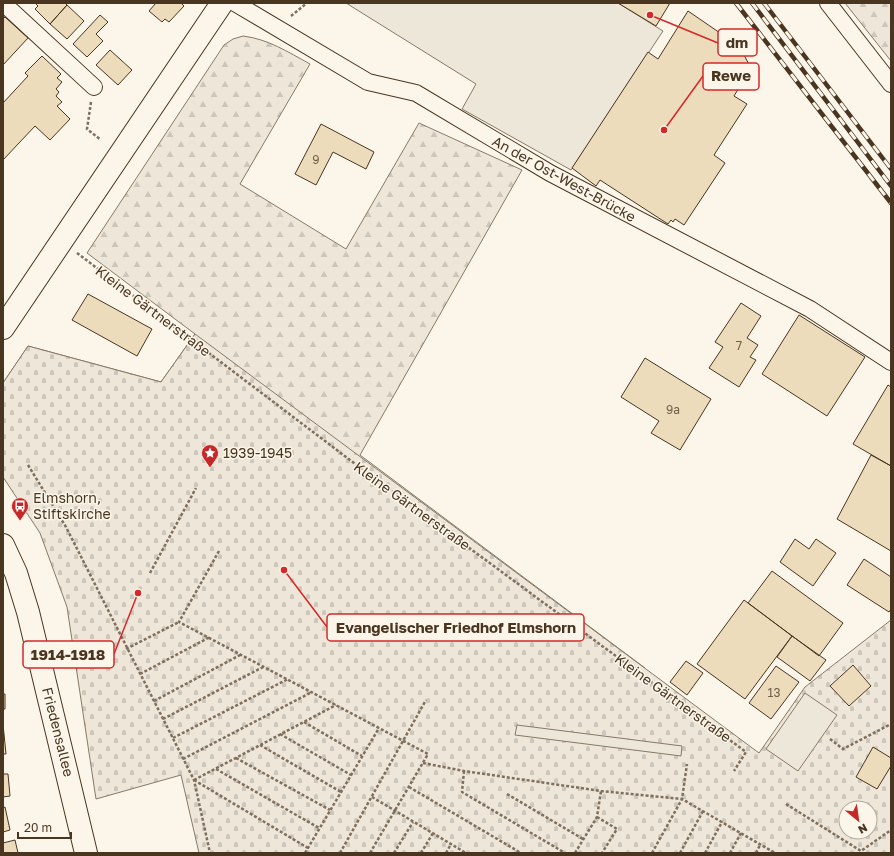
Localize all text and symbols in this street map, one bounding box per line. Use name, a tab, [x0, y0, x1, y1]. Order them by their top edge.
callout: dm	[718, 29, 757, 56]
text: dm	[726, 33, 748, 51]
callout: Rewe	[703, 63, 759, 90]
text: Rewe	[711, 66, 751, 84]
street label: An der Ost-West-Brücke	[490, 132, 639, 225]
house number: 9	[312, 152, 320, 167]
street label: Kleine Gärtnerstraße	[92, 262, 214, 359]
house number: 7	[736, 338, 742, 353]
house number: 9a	[666, 402, 680, 417]
place icon: 1939-1945	[200, 443, 220, 468]
place label: 1939-1945	[223, 444, 292, 461]
street label: Kleine Gärtnerstraße	[351, 458, 474, 554]
place label: Elmshorn, Stiftskirche	[33, 489, 111, 522]
bus stop icon: Elmshorn, Stiftskirche	[10, 496, 30, 521]
callout: Evangelischer Friedhof Elmshorn	[327, 614, 584, 641]
text: Evangelischer Friedhof Elmshorn	[336, 618, 576, 636]
callout: 1914-1918	[23, 641, 114, 668]
text: 1914-1918	[31, 645, 105, 663]
street label: Kleine Gärtnerstraße	[612, 650, 735, 746]
street label: Friedensallee	[39, 685, 78, 778]
house number: 13	[768, 685, 780, 700]
north arrow	[838, 800, 878, 840]
scale bar	[18, 814, 71, 840]
text: 20 m	[24, 820, 52, 835]
text: N	[856, 821, 870, 837]

